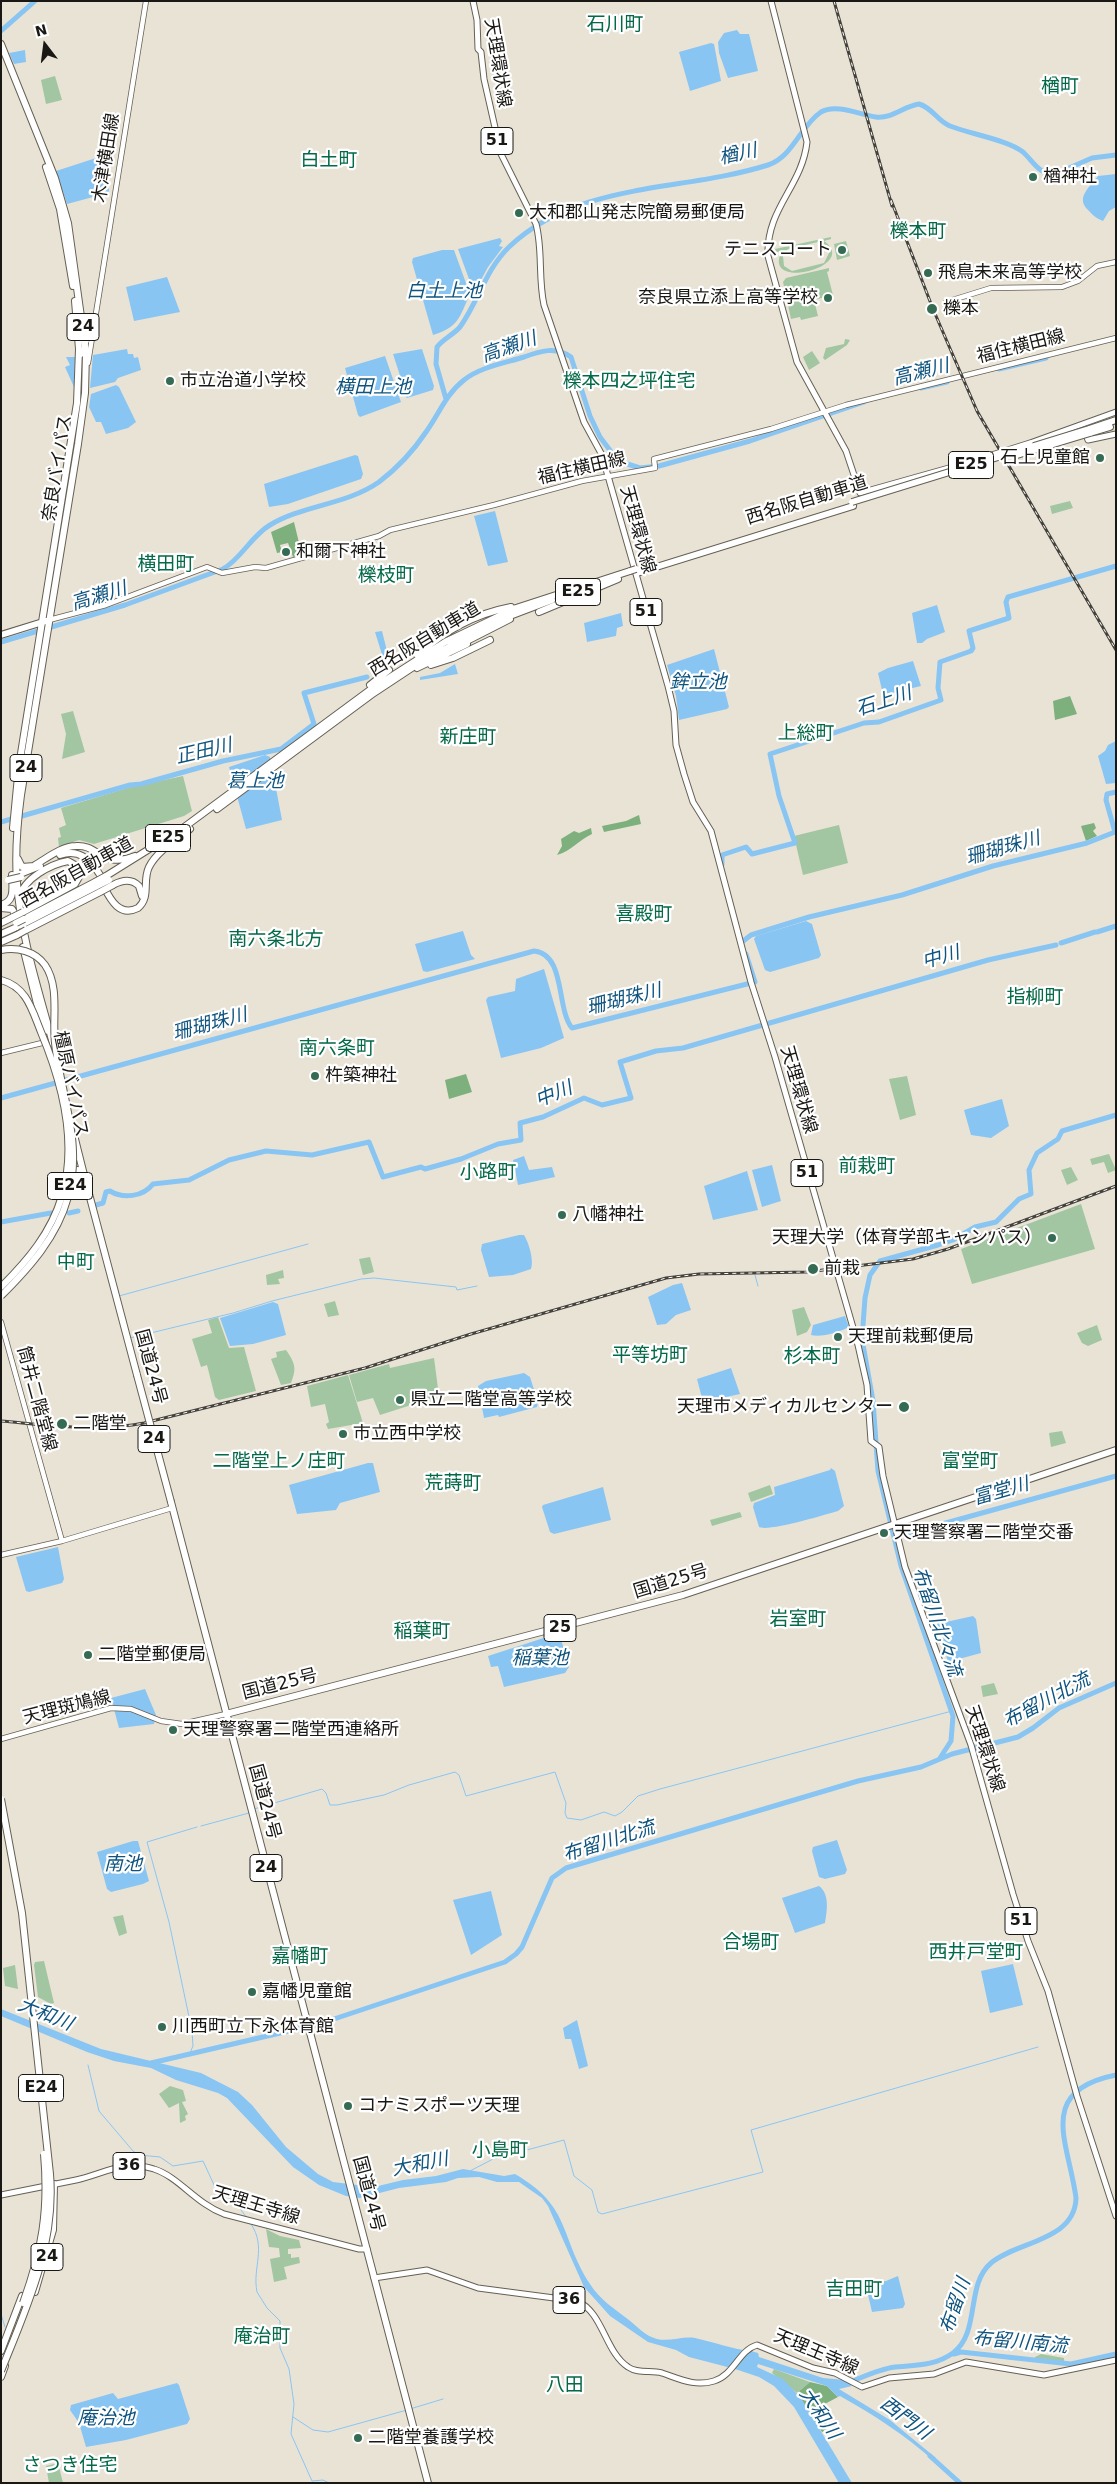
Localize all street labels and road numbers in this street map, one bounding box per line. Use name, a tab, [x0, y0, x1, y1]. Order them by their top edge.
street label: 天理環状線	[479, 17, 515, 109]
street label: 木津横田線	[89, 112, 125, 204]
road number: 51	[481, 128, 513, 154]
road number: 24	[67, 314, 99, 341]
street label: 福住横田線	[975, 326, 1067, 368]
street label: 奈良バイパス	[39, 413, 77, 523]
street label: 福住横田線	[536, 448, 628, 490]
road number: E25	[948, 452, 994, 478]
street label: 西名阪自動車道	[744, 472, 870, 530]
street label: 天理環状線	[615, 484, 659, 576]
road number: E25	[556, 578, 600, 606]
street label: 西名阪自動車道	[365, 598, 485, 682]
road number: 51	[630, 598, 662, 626]
road number: 24	[10, 754, 42, 781]
road number: E25	[146, 824, 190, 851]
street label: 西名阪自動車道	[17, 833, 137, 913]
street label: 橿原バイパス	[48, 1029, 92, 1139]
street label: 天理環状線	[775, 1044, 821, 1136]
road number: 51	[791, 1160, 823, 1186]
road number: E24	[48, 1172, 92, 1200]
street label: 国道24号	[130, 1327, 170, 1407]
street label: 筒井二階堂線	[12, 1344, 60, 1454]
road number: 24	[138, 1426, 170, 1452]
street label: 国道25号	[631, 1560, 711, 1604]
road number: 25	[544, 1615, 576, 1642]
street label: 国道25号	[240, 1665, 320, 1705]
street label: 天理斑鳩線	[21, 1687, 113, 1729]
street label: 天理環状線	[960, 1703, 1008, 1795]
street label: 国道24号	[244, 1762, 284, 1842]
road number: 24	[250, 1855, 282, 1882]
road number: 51	[1005, 1908, 1037, 1934]
road number: E24	[18, 2074, 64, 2102]
road number: 36	[113, 2152, 145, 2180]
street label: 国道24号	[348, 2154, 388, 2234]
street label: 天理王寺線	[210, 2183, 302, 2229]
road number: 24	[31, 2244, 63, 2270]
road number: 36	[553, 2286, 585, 2314]
street label: 天理王寺線	[770, 2325, 862, 2381]

